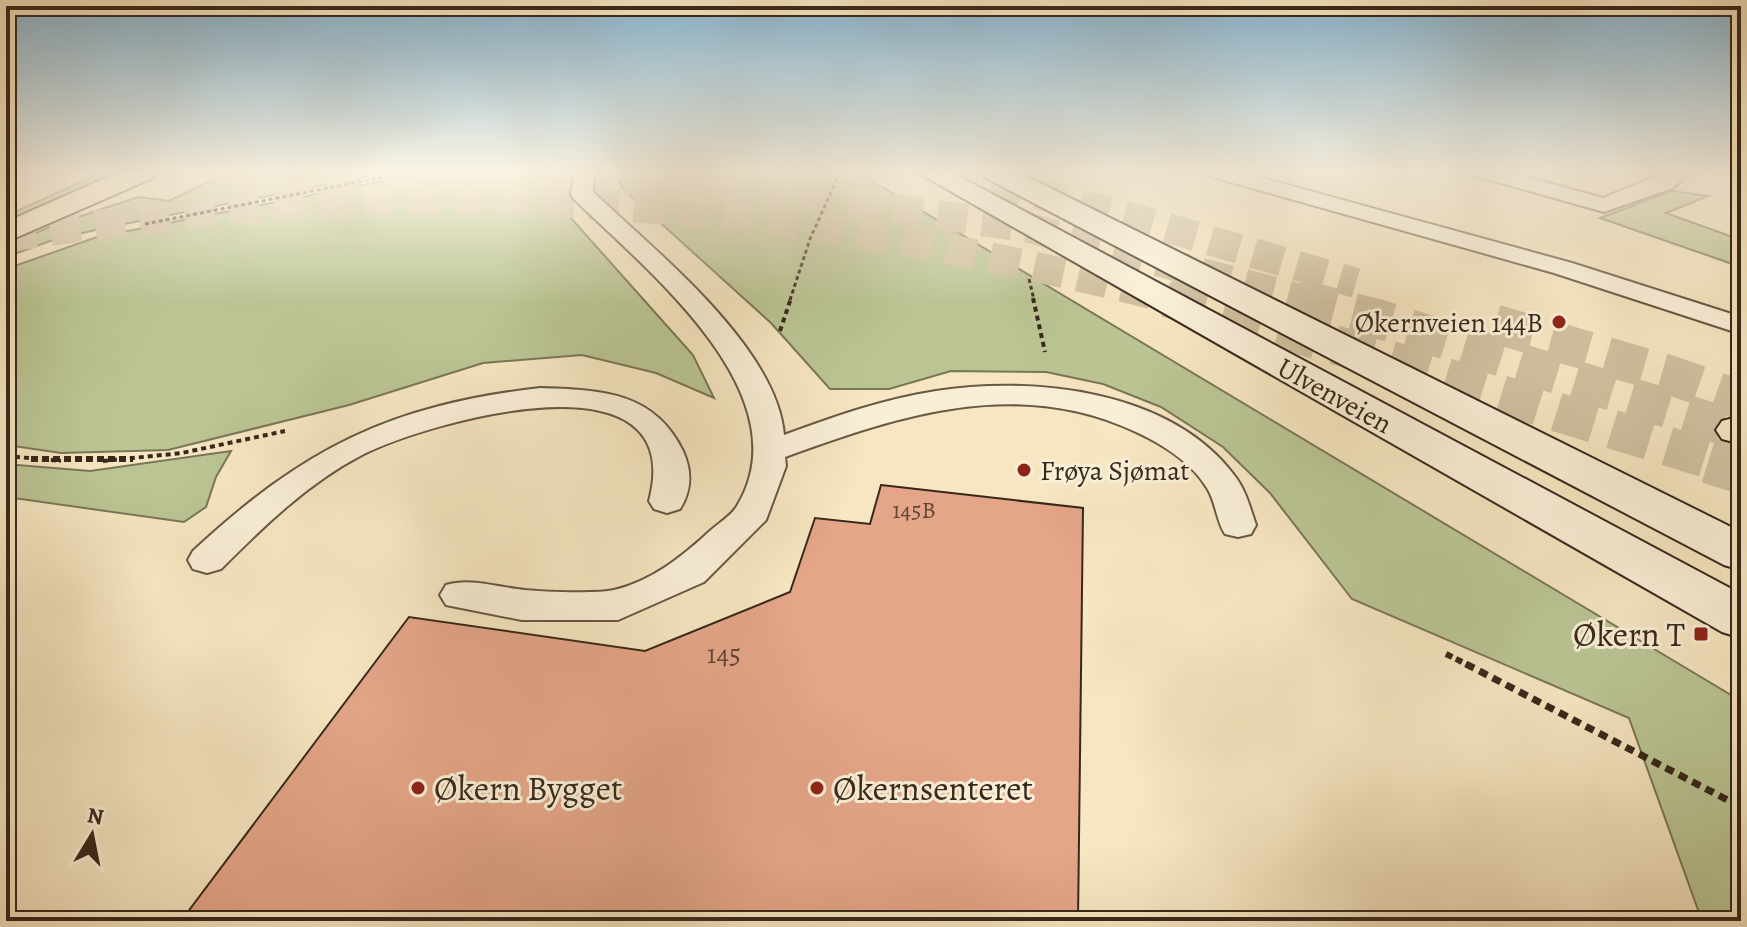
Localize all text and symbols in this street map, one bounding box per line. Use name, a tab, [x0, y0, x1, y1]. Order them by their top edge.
place label: Økernveien 144B	[1355, 304, 1543, 342]
marker: Økernveien 144B	[1550, 313, 1568, 331]
street label: Ulvenveien	[1270, 349, 1399, 443]
place label: Frøya Sjømat	[1040, 452, 1189, 490]
marker: Frøya Sjømat	[1015, 461, 1033, 479]
house number: 145B	[892, 494, 936, 526]
place label: Økern T	[1573, 611, 1685, 658]
marker: Økern T	[1692, 625, 1710, 643]
house number: 145	[707, 635, 741, 673]
place label: Økern Bygget	[434, 765, 622, 812]
place label: Økernsenteret	[833, 765, 1033, 812]
marker: Økern Bygget	[409, 779, 427, 797]
marker: Økernsenteret	[808, 779, 826, 797]
north arrow	[52, 795, 132, 875]
text: N	[85, 800, 106, 832]

